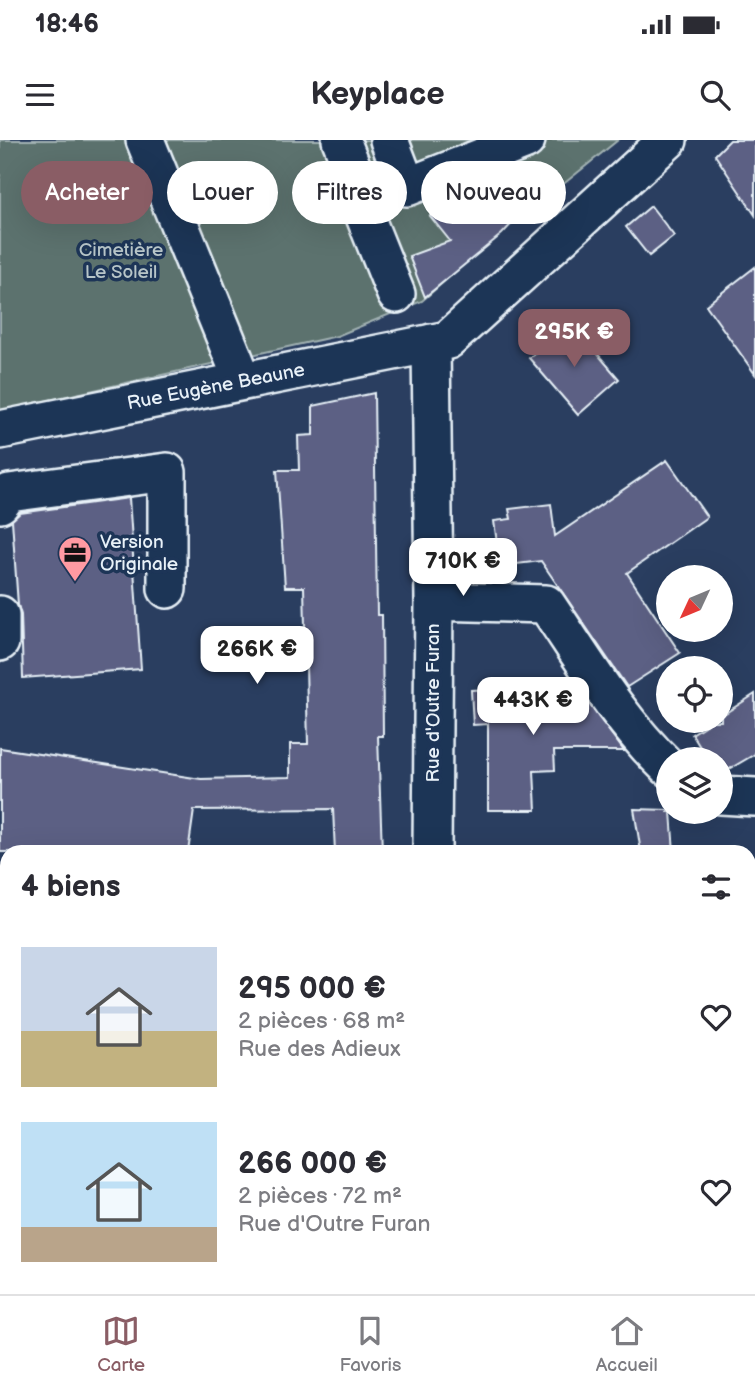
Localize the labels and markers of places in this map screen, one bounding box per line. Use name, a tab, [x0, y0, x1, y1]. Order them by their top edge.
pin: 295K €	[517, 310, 631, 369]
place label: Version Originale	[100, 531, 178, 576]
office icon: Version Originale	[56, 534, 94, 583]
pin: 710K €	[406, 538, 520, 598]
pin: 266K €	[200, 626, 314, 686]
pin: 443K €	[476, 678, 590, 737]

